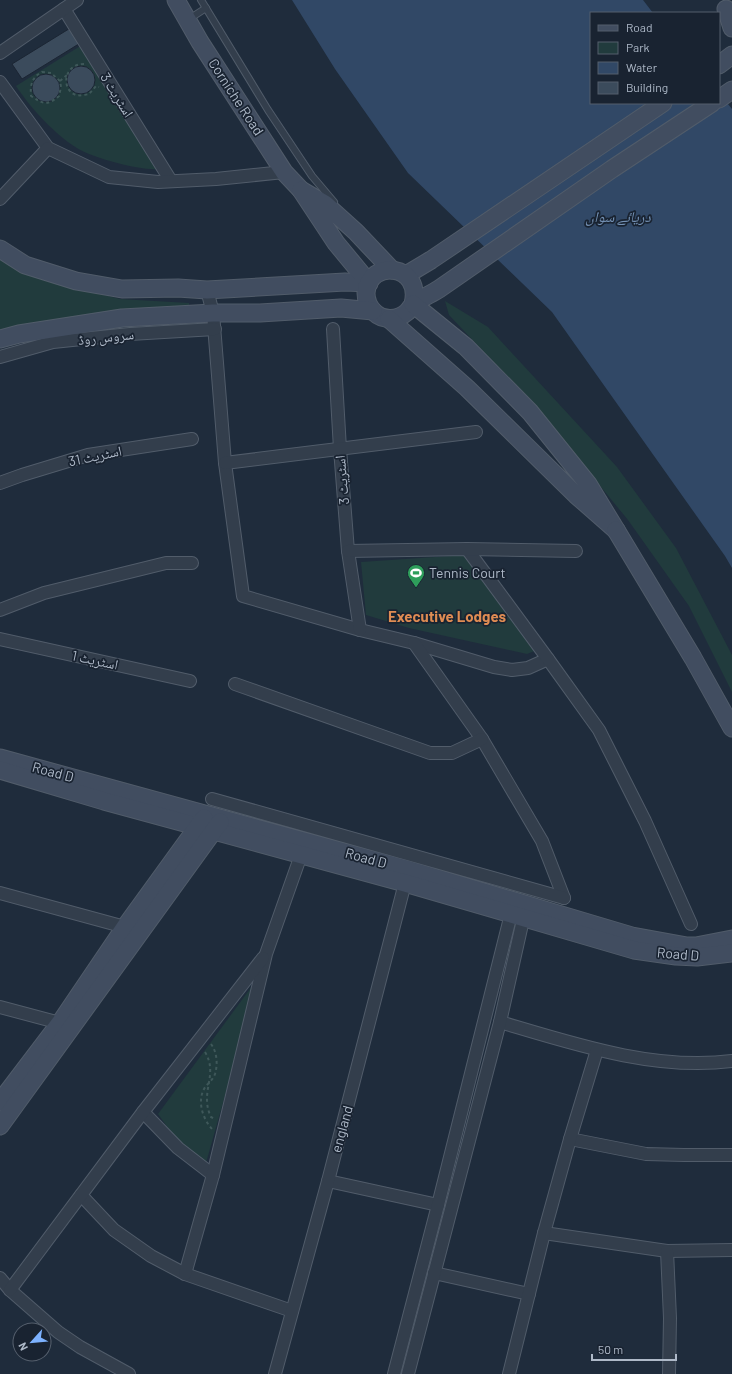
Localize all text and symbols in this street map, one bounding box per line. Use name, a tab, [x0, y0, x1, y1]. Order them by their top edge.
legend	[590, 12, 720, 104]
text: Road	[626, 20, 653, 34]
text: Park	[626, 40, 650, 54]
street label: Corniche Road	[205, 55, 268, 138]
text: Water	[626, 60, 658, 74]
street label: اسٹریٹ 3	[96, 69, 138, 121]
text: Building	[626, 80, 668, 94]
water label: دریائے سواں	[585, 207, 652, 226]
street label: سروس روڈ	[77, 325, 135, 349]
street label: اسٹریٹ 31	[67, 442, 123, 470]
street label: اسٹریٹ 3	[331, 455, 353, 505]
sports icon: Tennis Court	[406, 563, 426, 588]
place label: Tennis Court	[429, 564, 506, 581]
district label: Executive Lodges	[388, 607, 507, 625]
street label: اسٹریٹ 1	[70, 646, 120, 674]
street label: Road D	[30, 758, 76, 785]
street label: Road D	[343, 844, 389, 871]
street label: Road D	[656, 943, 700, 964]
street label: england	[327, 1104, 356, 1154]
north arrow	[12, 1322, 52, 1362]
scale bar	[592, 1336, 676, 1362]
text: N	[15, 1341, 30, 1353]
text: 50 m	[598, 1342, 623, 1356]

